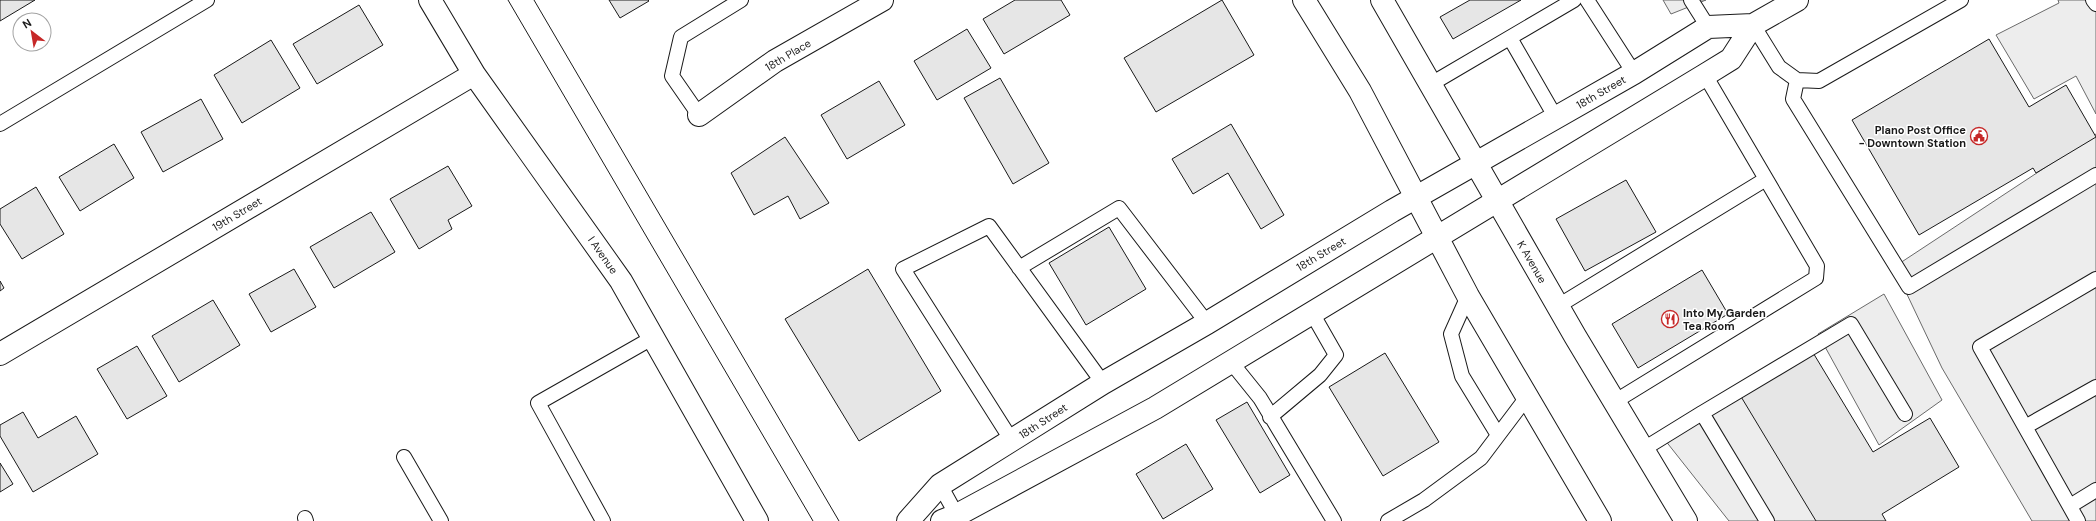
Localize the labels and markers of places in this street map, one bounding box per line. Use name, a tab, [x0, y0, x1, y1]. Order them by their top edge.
place label: Plano Post Office - Downtown Station	[1858, 123, 1966, 150]
public building icon: Plano Post Office - Downtown Station	[1969, 126, 1989, 146]
place label: Into My Garden Tea Room	[1683, 306, 1766, 333]
restaurant icon: Into My Garden Tea Room	[1660, 309, 1680, 329]

